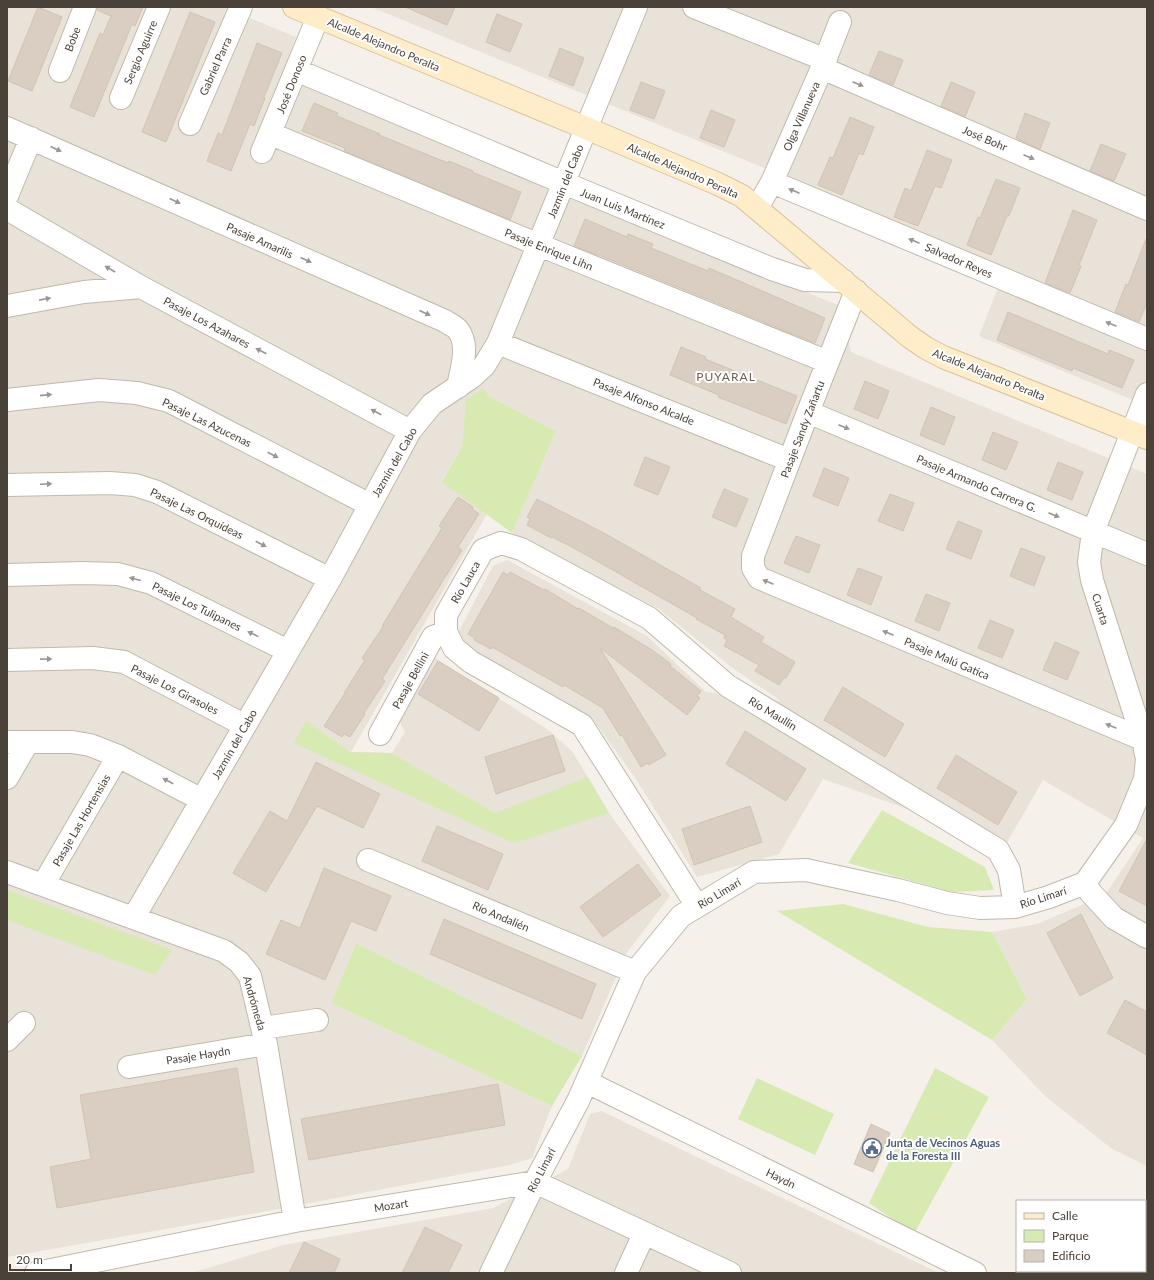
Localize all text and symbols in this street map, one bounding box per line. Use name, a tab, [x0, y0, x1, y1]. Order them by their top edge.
street label: Alcalde Alejandro Peralta	[326, 15, 442, 73]
street label: Sergio Aguirre	[121, 18, 159, 86]
street label: Bobe	[61, 25, 83, 53]
street label: Gabriel Parra	[196, 35, 234, 97]
street label: José Donoso	[273, 53, 309, 115]
street label: Olga Villanueva	[780, 79, 822, 153]
one-way arrow	[852, 81, 864, 87]
street label: José Bohr	[961, 123, 1009, 153]
street label: Alcalde Alejandro Peralta	[625, 140, 741, 200]
street label: Jazmín del Cabo	[544, 142, 586, 220]
one-way arrow	[50, 146, 61, 152]
one-way arrow	[1023, 155, 1035, 161]
street label: Juan Luis Martínez	[579, 185, 667, 231]
one-way arrow	[788, 188, 799, 194]
one-way arrow	[169, 199, 181, 205]
street label: Pasaje Amarilis	[225, 219, 296, 261]
street label: Pasaje Enrique Lihn	[503, 225, 595, 273]
one-way arrow	[908, 238, 919, 244]
street label: Salvador Reyes	[923, 240, 995, 280]
one-way arrow	[301, 257, 312, 263]
one-way arrow	[104, 265, 116, 272]
street label: Pasaje Los Azahares	[162, 294, 253, 350]
one-way arrow	[39, 296, 51, 302]
one-way arrow	[419, 309, 431, 316]
one-way arrow	[1105, 320, 1117, 327]
street label: Alcalde Alejandro Peralta	[931, 345, 1047, 403]
one-way arrow	[255, 348, 267, 354]
district label: PUYARAL	[696, 369, 756, 384]
street label: Pasaje Alfonso Alcalde	[592, 375, 697, 427]
street label: Pasaje Sandy Zañartu	[777, 379, 827, 479]
one-way arrow	[40, 392, 52, 399]
street label: Pasaje Las Azucenas	[160, 395, 254, 449]
one-way arrow	[370, 409, 381, 416]
street label: Jazmín del Cabo	[369, 425, 419, 499]
one-way arrow	[838, 425, 850, 431]
one-way arrow	[267, 452, 279, 458]
street label: Pasaje Armando Carrera G.	[915, 452, 1039, 514]
one-way arrow	[40, 481, 53, 487]
street label: Pasaje Las Orquídeas	[148, 485, 246, 541]
one-way arrow	[1048, 513, 1060, 519]
one-way arrow	[255, 541, 266, 547]
street label: Río Lauca	[448, 559, 482, 605]
one-way arrow	[129, 576, 141, 582]
street label: Pasaje Los Tulipanes	[150, 579, 244, 633]
one-way arrow	[762, 579, 774, 586]
street label: Cuarta	[1090, 592, 1112, 626]
one-way arrow	[881, 629, 893, 635]
one-way arrow	[247, 630, 259, 637]
street label: Pasaje Malú Gatica	[902, 634, 992, 682]
street label: Pasaje Bellini	[389, 649, 431, 711]
one-way arrow	[40, 656, 53, 662]
street label: Pasaje Los Girasoles	[129, 661, 221, 717]
street label: Río Maullin	[746, 693, 800, 733]
street label: Jazmín del Cabo	[209, 707, 259, 781]
one-way arrow	[1105, 723, 1117, 730]
street label: Pasaje Las Hortensias	[49, 771, 113, 868]
one-way arrow	[162, 778, 173, 785]
street label: Río Limarí	[695, 875, 743, 911]
street label: Río Limarí	[1018, 883, 1068, 911]
street label: Río Andalién	[471, 898, 531, 934]
street label: Andrómeda	[241, 974, 269, 1032]
street label: Pasaje Haydn	[165, 1044, 231, 1066]
place label: Junta de Vecinos Aguas de la Foresta III	[886, 1136, 1000, 1162]
public building icon: Junta de Vecinos Aguas de la Foresta III	[861, 1137, 883, 1159]
street label: Río Limarí	[524, 1145, 558, 1194]
street label: Haydn	[764, 1165, 798, 1191]
street label: Mozart	[373, 1196, 409, 1214]
legend	[1016, 1200, 1146, 1272]
text: Calle	[1052, 1208, 1078, 1223]
text: Parque	[1052, 1228, 1089, 1243]
scale bar	[10, 1246, 71, 1272]
text: Edificio	[1052, 1248, 1091, 1263]
text: 20 m	[16, 1252, 43, 1267]

